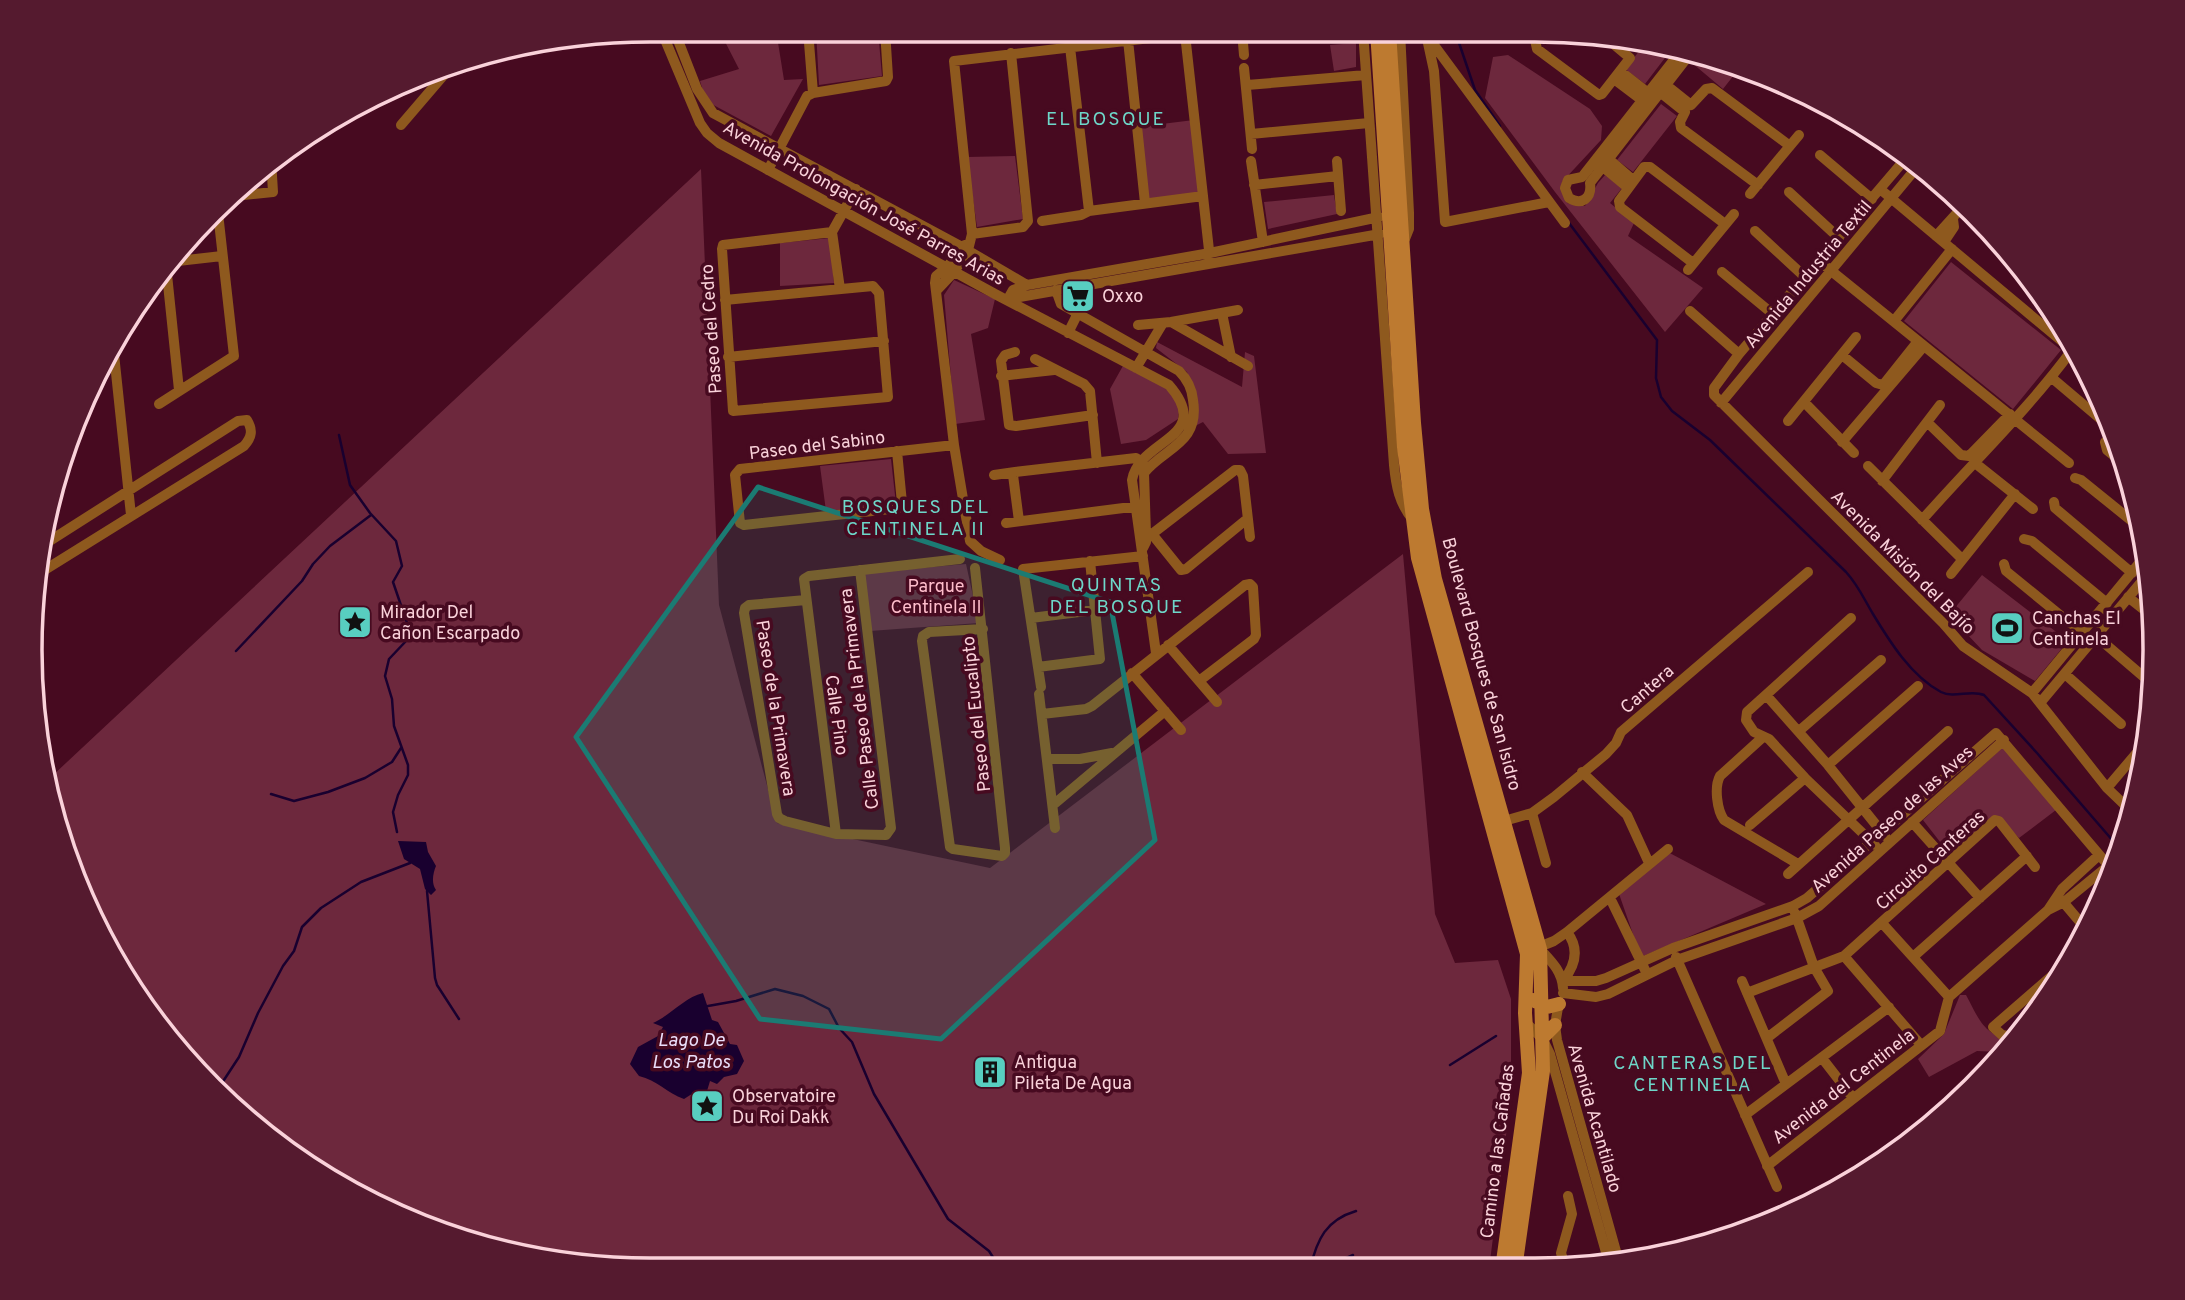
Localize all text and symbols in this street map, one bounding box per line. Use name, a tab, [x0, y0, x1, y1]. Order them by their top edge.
district label: EL BOSQUE	[1046, 108, 1166, 132]
street label: Avenida Prolongación José Parres Arias	[718, 117, 1008, 292]
street label: Avenida Industria Textil	[1740, 196, 1878, 354]
street label: Paseo del Cedro	[696, 263, 729, 395]
supermarket icon: Oxxo	[1059, 277, 1097, 315]
place label: Oxxo	[1102, 286, 1143, 309]
street label: Paseo del Sabino	[748, 427, 887, 466]
street label: Avenida Misión del Bajío	[1825, 486, 1979, 640]
district label: BOSQUES DEL CENTINELA II	[842, 496, 990, 542]
street label: Boulevard Bosques de San Isidro	[1436, 535, 1525, 794]
district label: QUINTAS DEL BOSQUE	[1050, 574, 1184, 620]
park label: Parque Centinela II	[890, 576, 982, 620]
street label: Calle Paseo de la Primavera	[836, 587, 885, 811]
place label: Mirador Del Cañon Escarpado	[380, 602, 520, 646]
place icon: Mirador Del Cañon Escarpado	[336, 603, 374, 641]
place label: Canchas El Centinela	[2032, 608, 2121, 652]
sports icon: Canchas El Centinela	[1988, 609, 2026, 647]
street label: Paseo de la Primavera	[749, 618, 800, 798]
street label: Paseo del Eucalipto	[958, 635, 997, 793]
street label: Cantera	[1616, 661, 1680, 720]
street label: Calle Pino	[819, 674, 853, 757]
street label: Avenida Paseo de las Aves	[1807, 741, 1979, 899]
street label: Circuito Canteras	[1871, 806, 1991, 916]
street label: Avenida del Centinela	[1768, 1024, 1920, 1150]
water label: Lago De Los Patos	[652, 1029, 731, 1075]
street label: Avenida Acantilado	[1561, 1041, 1626, 1196]
place label: Antigua Pileta De Agua	[1014, 1052, 1132, 1096]
district label: CANTERAS DEL CENTINELA	[1613, 1052, 1773, 1098]
building icon: Antigua Pileta De Agua	[971, 1053, 1009, 1091]
street label: Camino a las Cañadas	[1476, 1063, 1521, 1240]
place label: Observatoire Du Roi Dakk	[732, 1086, 836, 1130]
place icon: Observatoire Du Roi Dakk	[688, 1087, 726, 1125]

